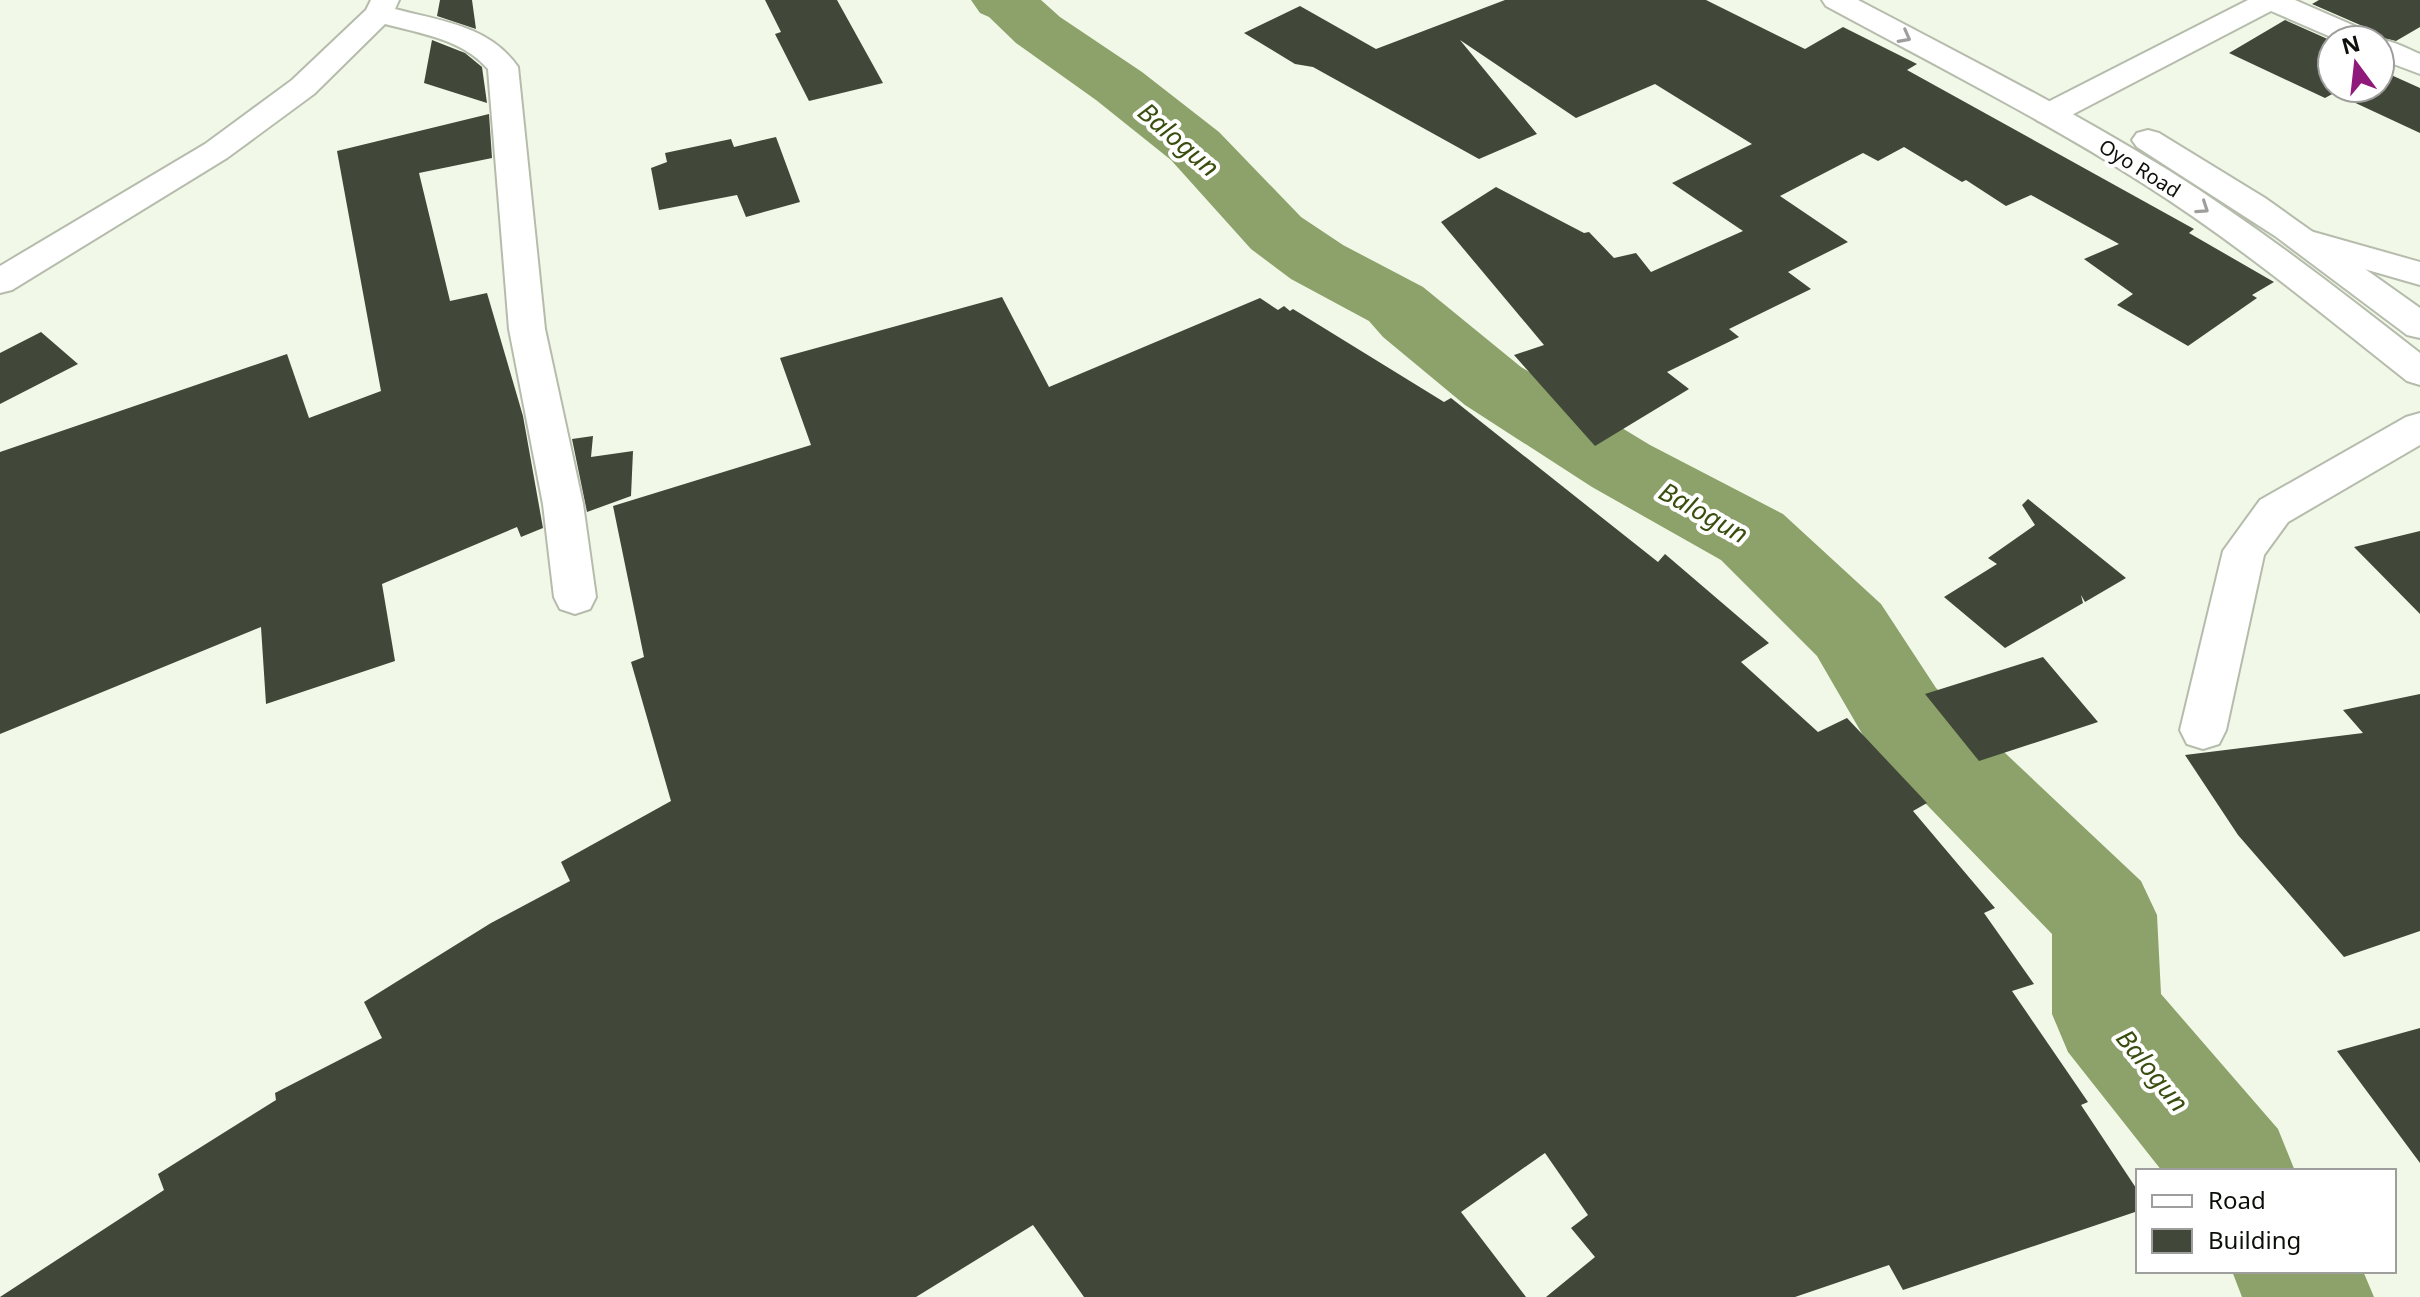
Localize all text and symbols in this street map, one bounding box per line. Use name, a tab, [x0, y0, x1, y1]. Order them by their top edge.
north arrow	[2316, 24, 2396, 104]
one-way arrow	[1896, 27, 1911, 43]
text: N	[2338, 27, 2363, 61]
water label: Balogun	[1131, 94, 1227, 184]
street label: Oyo Road	[2094, 132, 2186, 204]
one-way arrow	[2194, 199, 2209, 214]
water label: Balogun	[1653, 473, 1755, 551]
water label: Balogun	[2109, 1021, 2197, 1119]
legend	[2136, 1169, 2396, 1273]
text: Road	[2208, 1183, 2266, 1216]
text: Building	[2208, 1223, 2301, 1256]

